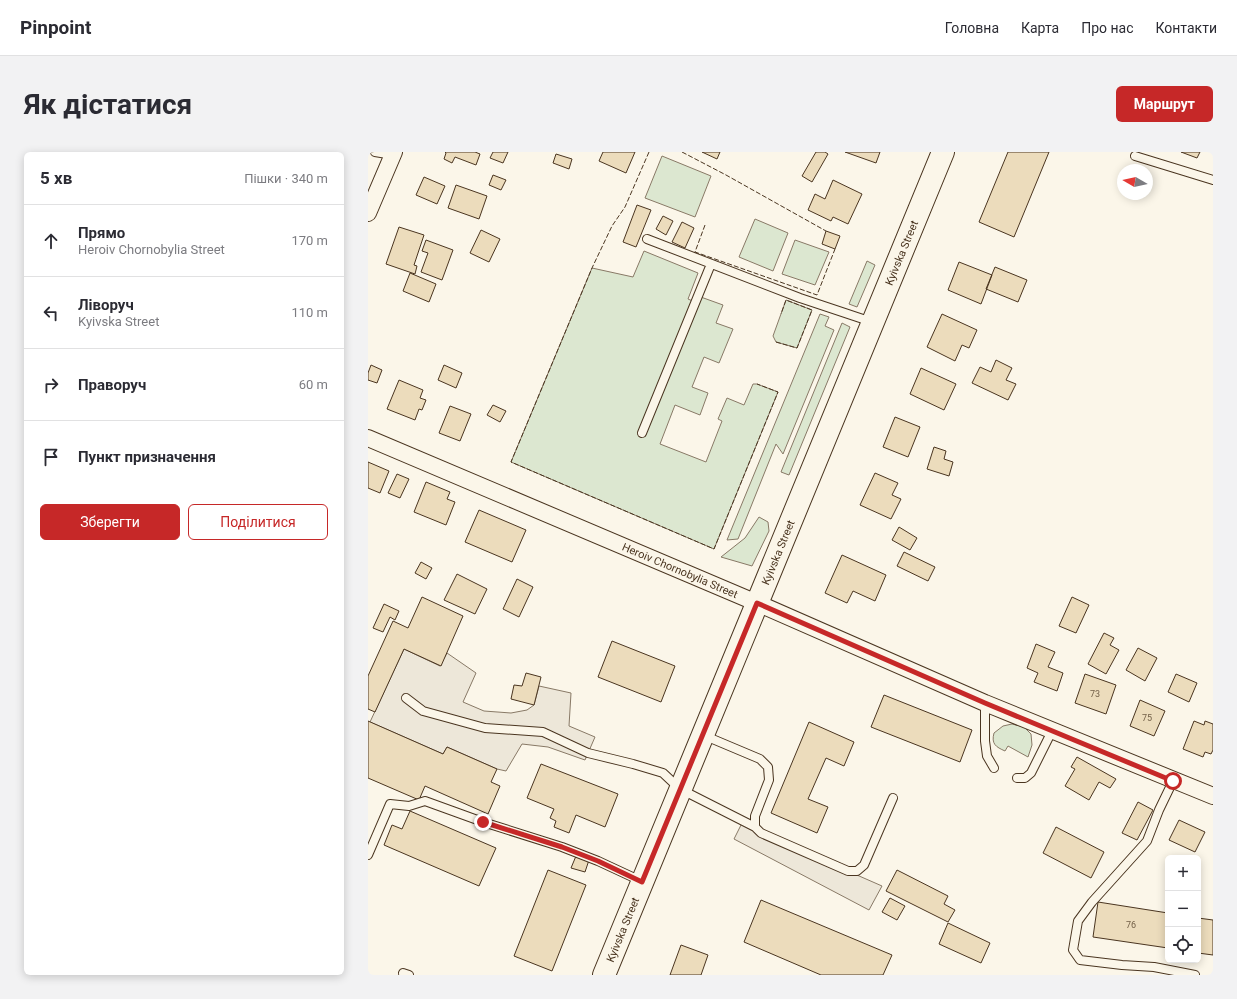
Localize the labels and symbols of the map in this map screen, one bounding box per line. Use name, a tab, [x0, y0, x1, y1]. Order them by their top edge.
north arrow	[1117, 164, 1153, 200]
street label: Kyivska Street	[883, 218, 921, 287]
street label: Kyivska Street	[759, 518, 798, 587]
street label: Heroiv Chornobylia Street	[620, 541, 740, 601]
house number: 73	[1090, 689, 1100, 699]
house number: 75	[1142, 713, 1152, 723]
route start	[1164, 772, 1182, 790]
route end	[474, 813, 492, 831]
street label: Kyivska Street	[604, 895, 642, 964]
house number: 76	[1126, 920, 1136, 930]

